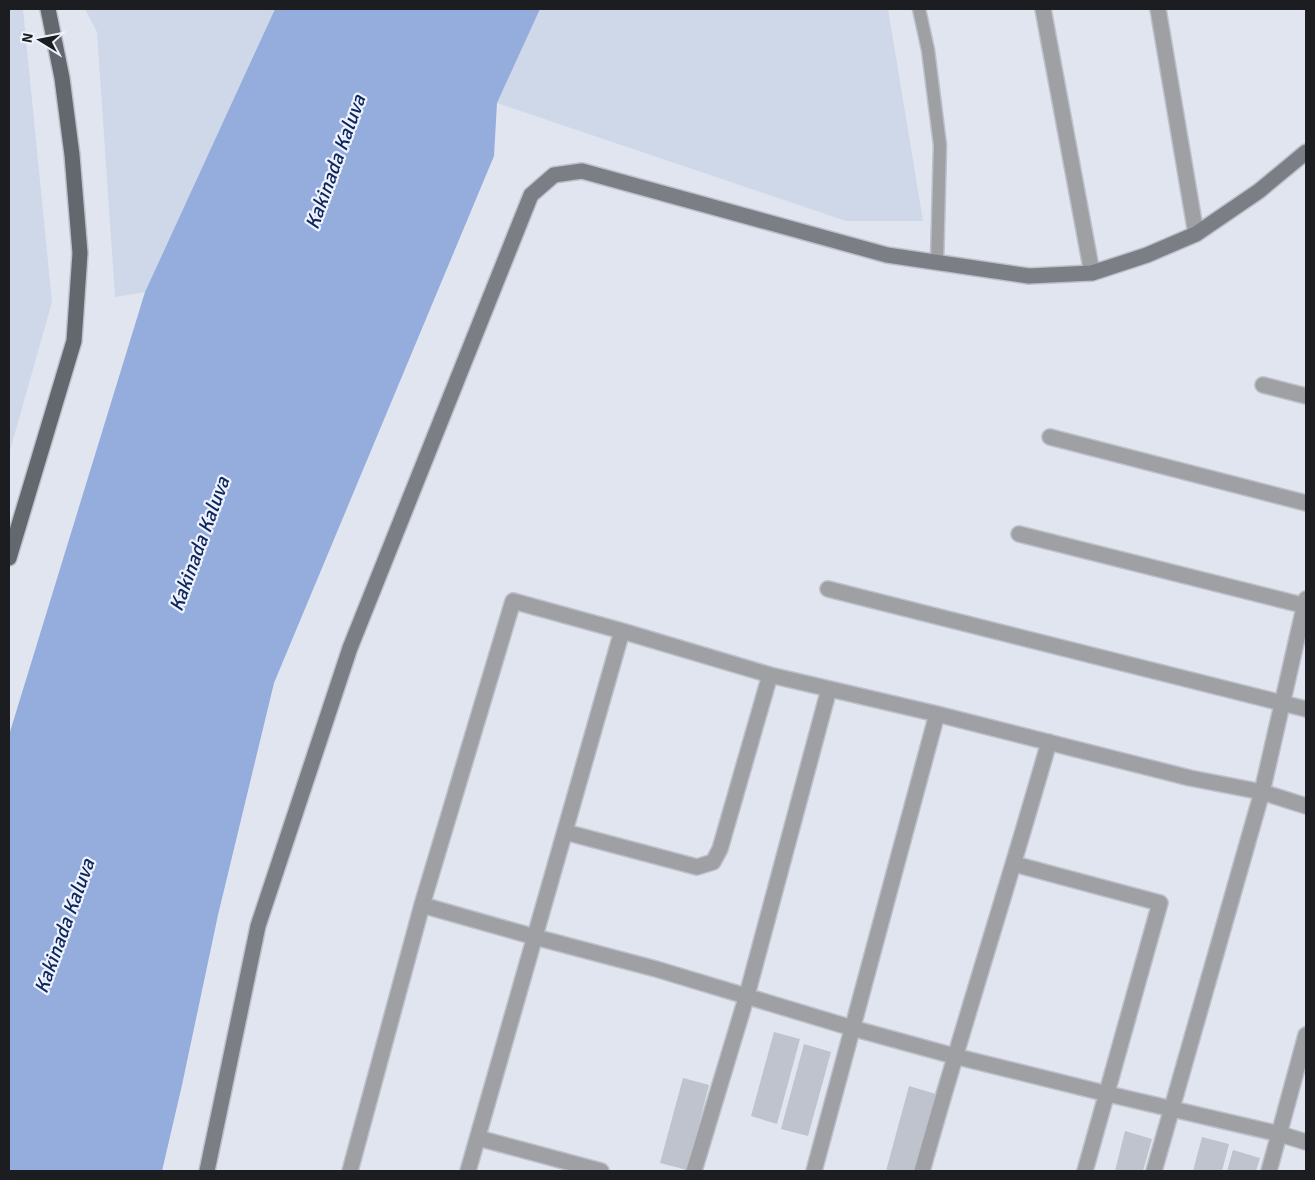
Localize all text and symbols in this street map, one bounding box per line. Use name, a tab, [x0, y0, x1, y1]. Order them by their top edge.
north arrow	[15, 15, 65, 65]
text: N	[18, 32, 37, 44]
water label: Kakinada Kaluva	[300, 91, 372, 233]
water label: Kakinada Kaluva	[164, 473, 236, 615]
water label: Kakinada Kaluva	[29, 855, 101, 997]

